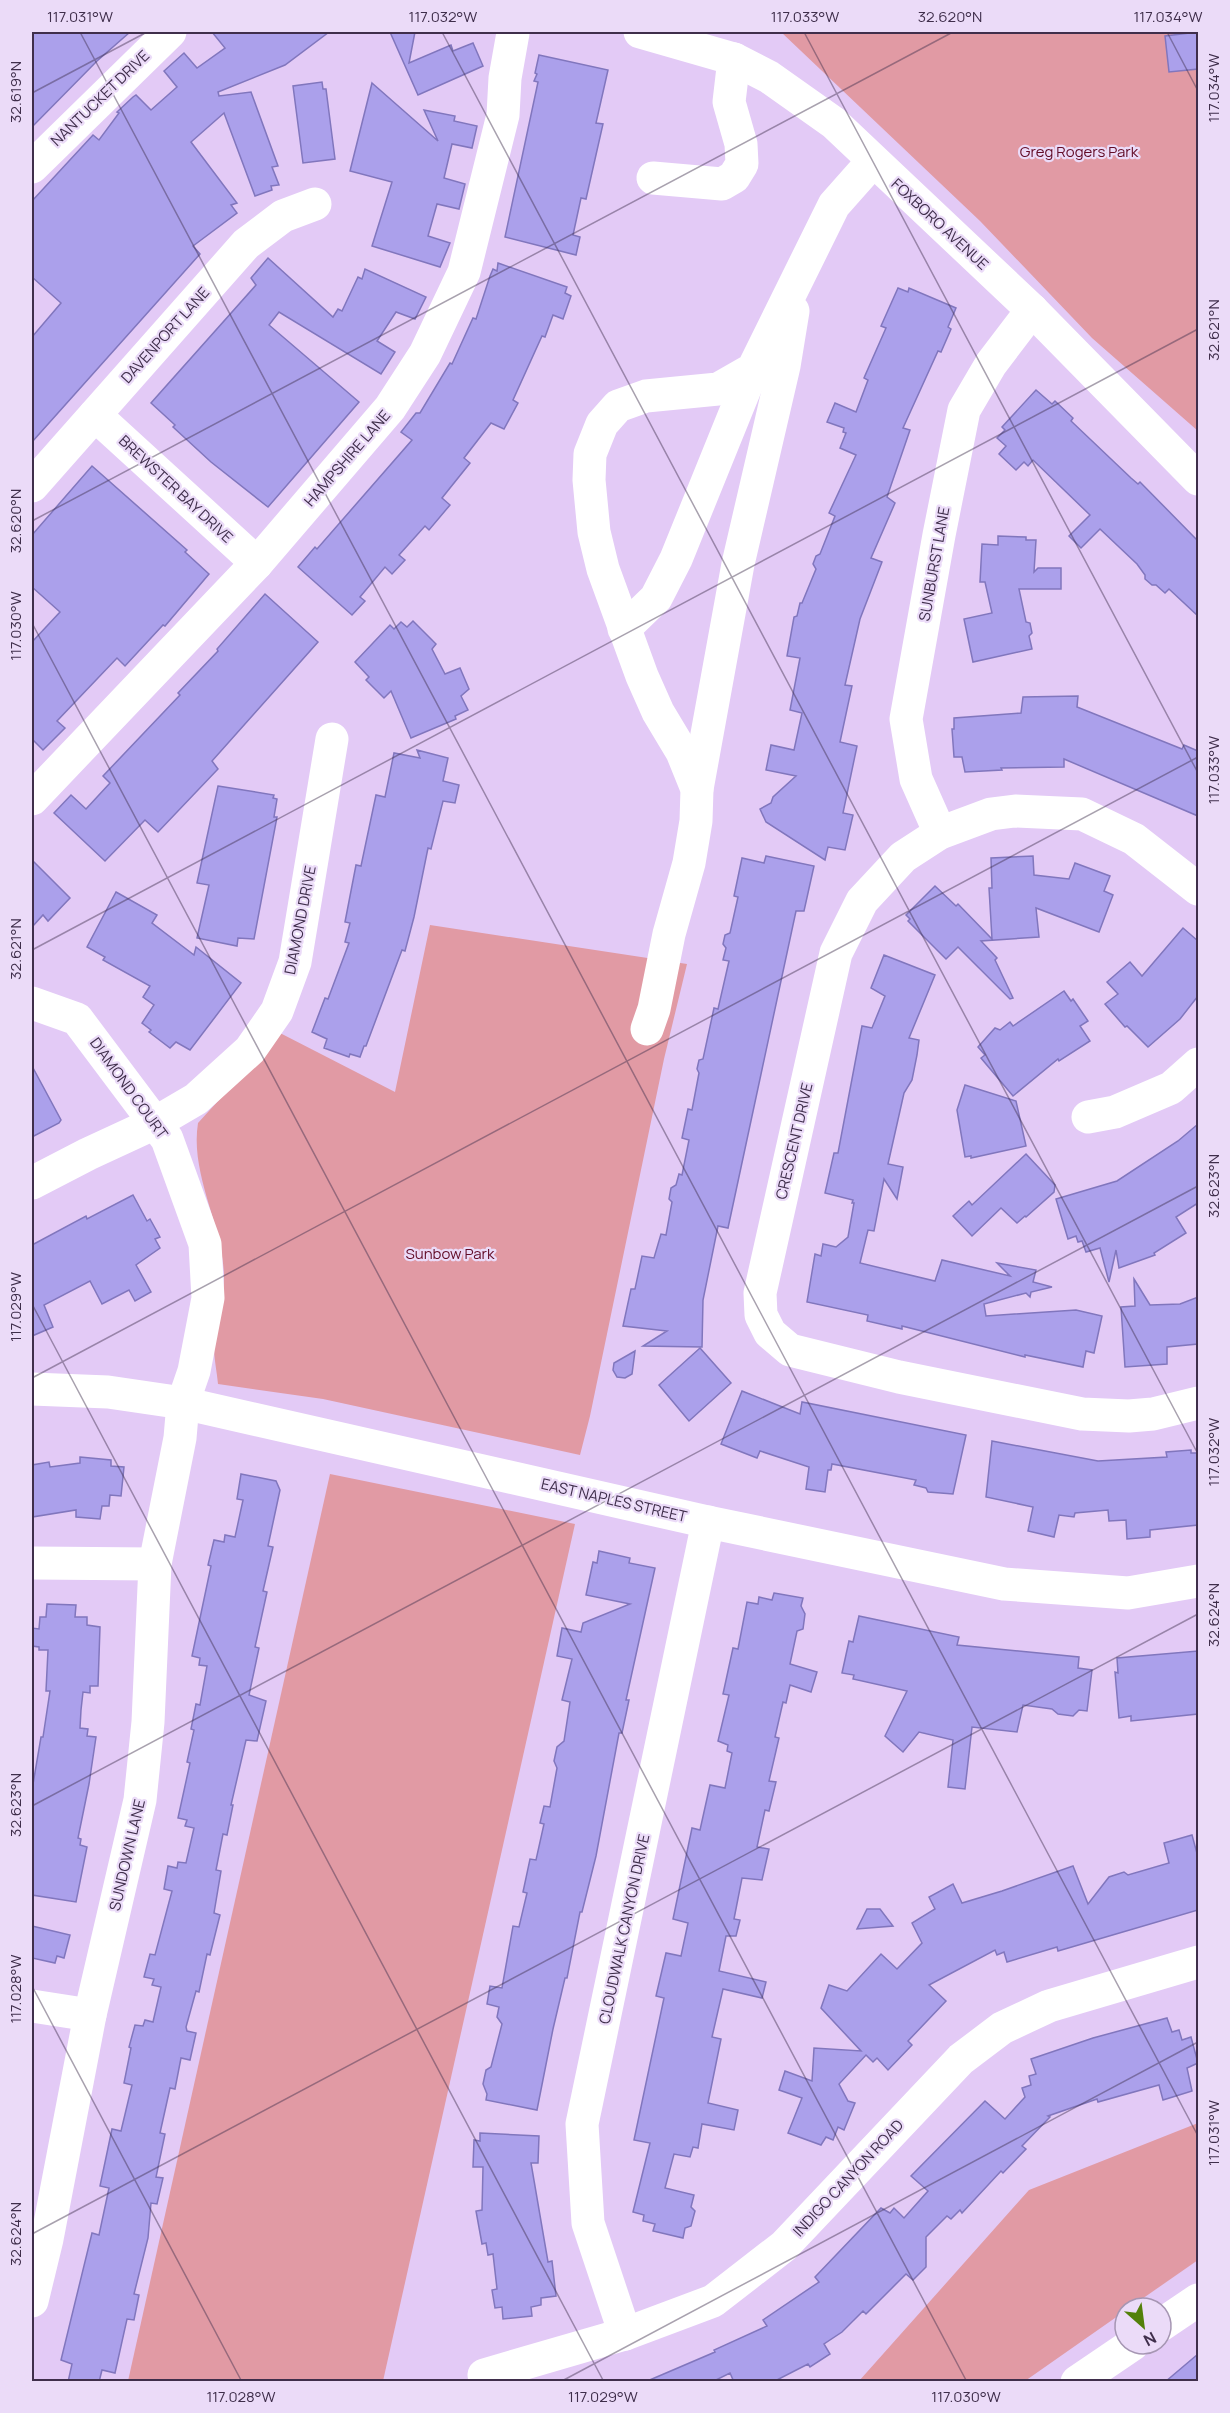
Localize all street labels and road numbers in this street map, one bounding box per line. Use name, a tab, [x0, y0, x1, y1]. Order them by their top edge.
street label: NANTUCKET DRIVE	[46, 45, 154, 151]
street label: FOXBORO AVENUE	[887, 174, 993, 274]
street label: DAVENPORT LANE	[116, 282, 214, 388]
street label: HAMPSHIRE LANE	[299, 405, 395, 511]
street label: BREWSTER BAY DRIVE	[114, 430, 238, 548]
street label: SUNBURST LANE	[914, 505, 954, 623]
street label: DIAMOND DRIVE	[279, 864, 321, 976]
street label: DIAMOND COURT	[85, 1033, 173, 1143]
street label: CRESCENT DRIVE	[770, 1081, 818, 1201]
street label: EAST NAPLES STREET	[539, 1473, 689, 1527]
street label: SUNDOWN LANE	[104, 1797, 150, 1913]
street label: CLOUDWALK CANYON DRIVE	[594, 1832, 654, 2026]
street label: INDIGO CANYON ROAD	[788, 2115, 908, 2241]

